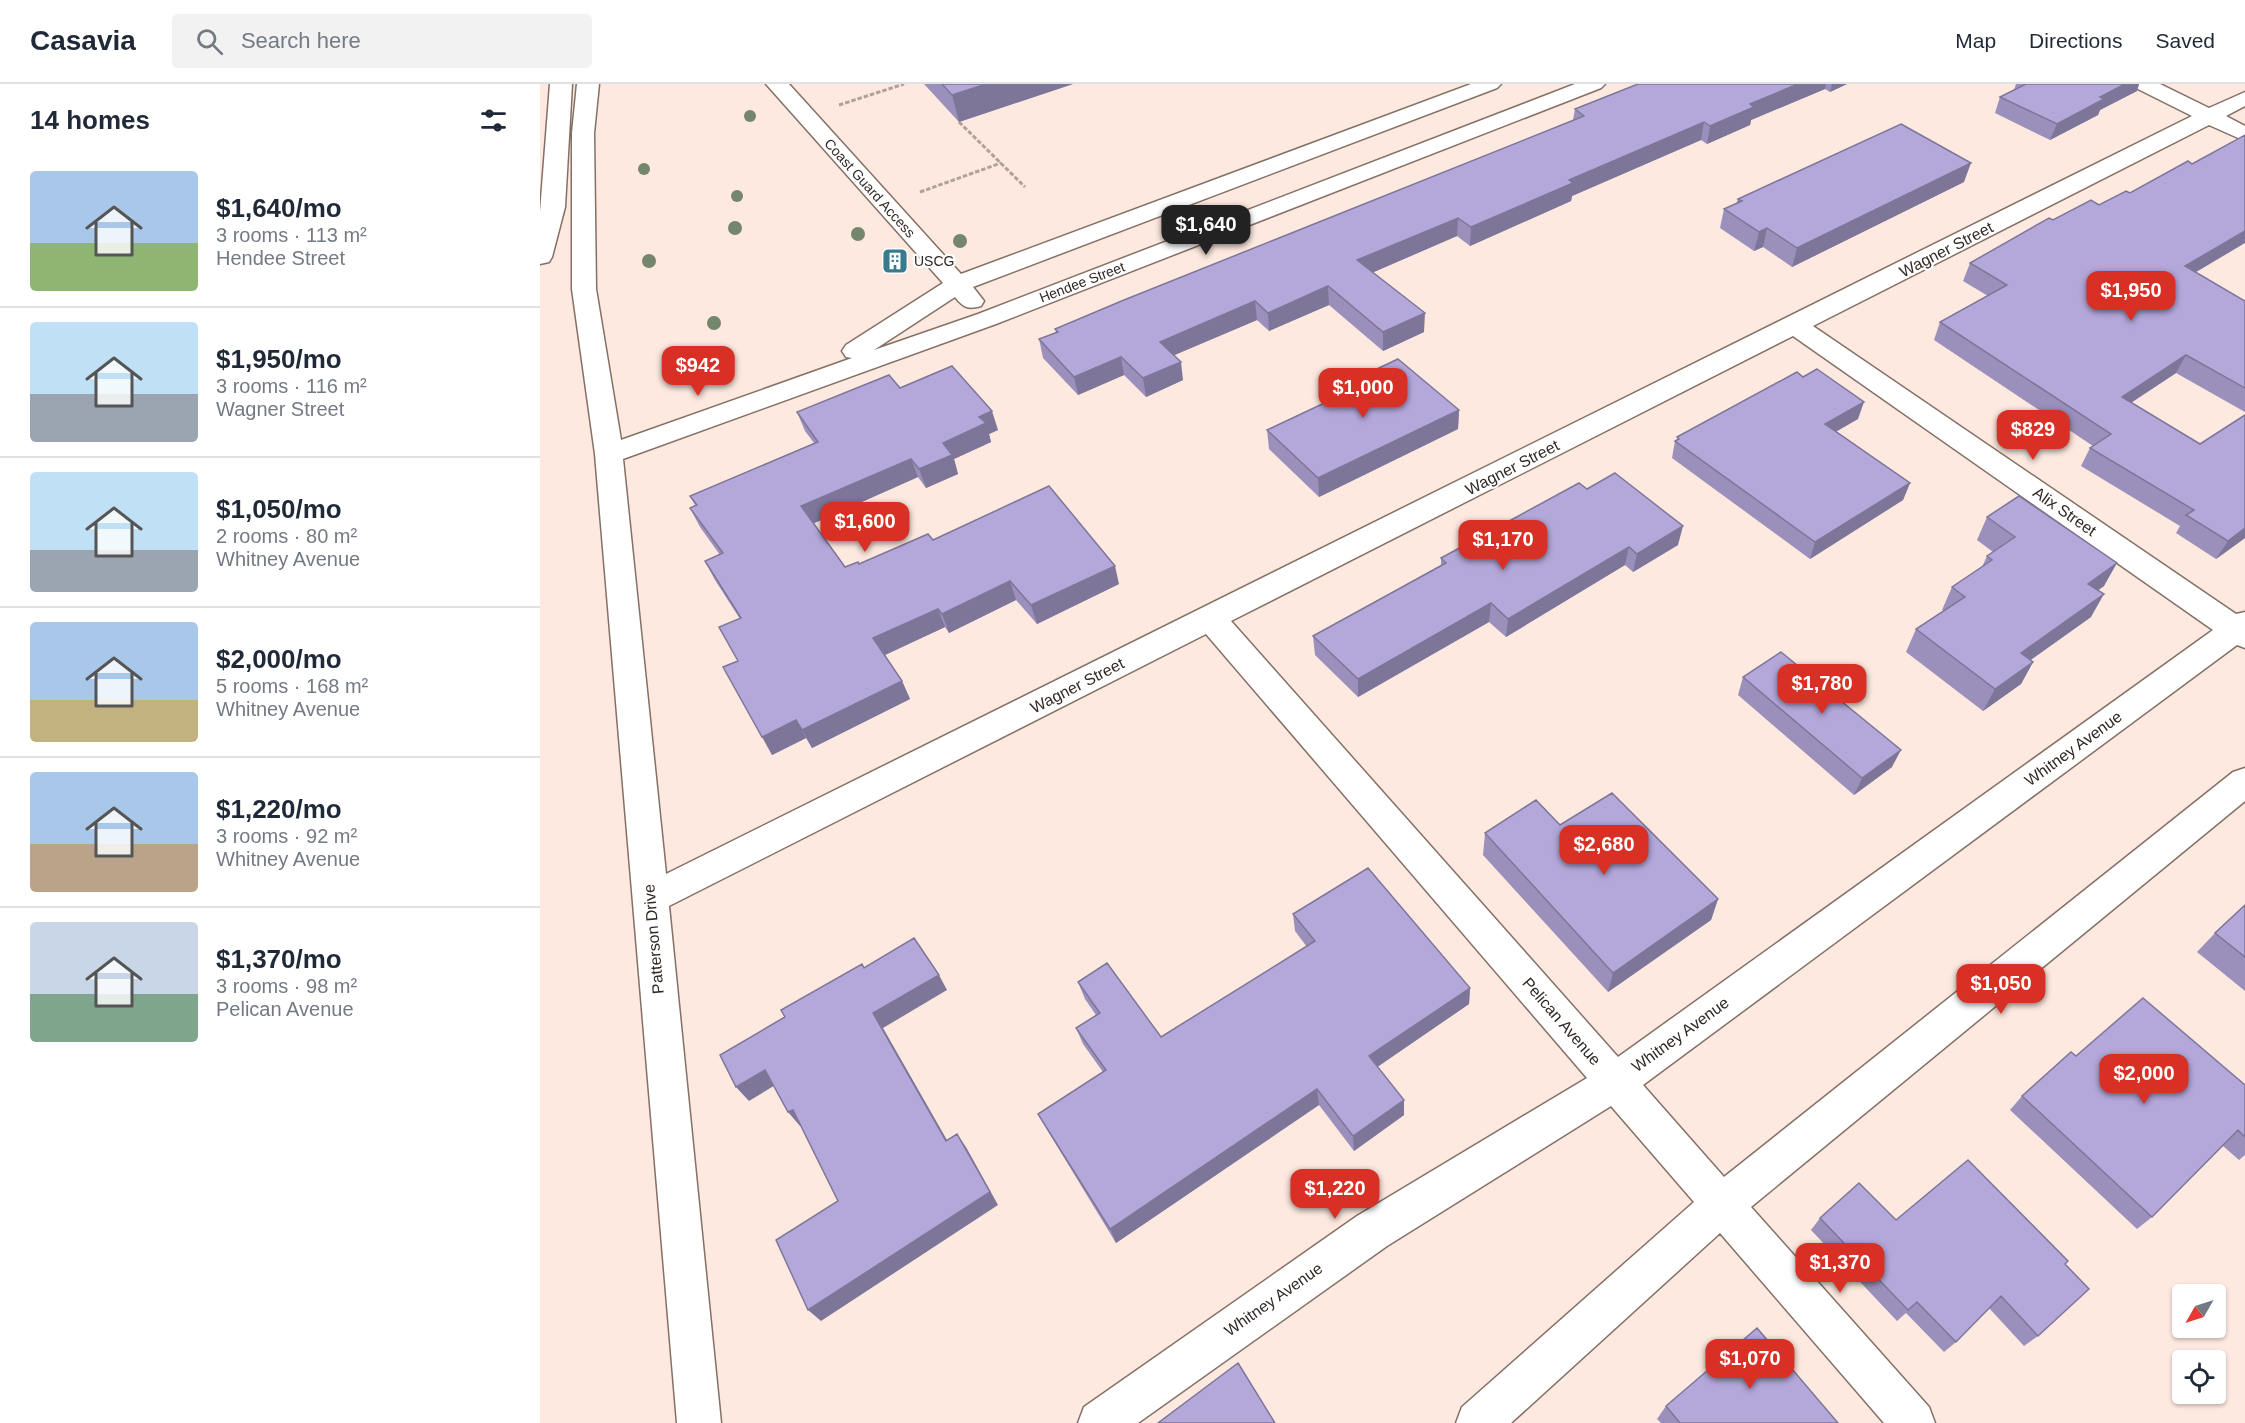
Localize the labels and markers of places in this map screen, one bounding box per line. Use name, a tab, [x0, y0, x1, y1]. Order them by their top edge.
pin: $1,640	[1157, 205, 1255, 256]
building icon: USCG	[880, 246, 910, 276]
place label: USCG	[914, 253, 954, 269]
pin: $1,950	[2082, 271, 2180, 322]
pin: $942	[662, 346, 734, 397]
pin: $1,000	[1314, 368, 1412, 419]
pin: $829	[1997, 410, 2069, 461]
pin: $1,600	[816, 502, 914, 553]
pin: $1,170	[1454, 520, 1552, 571]
pin: $1,780	[1773, 664, 1871, 715]
pin: $2,680	[1555, 825, 1653, 876]
pin: $1,050	[1952, 964, 2050, 1015]
pin: $2,000	[2095, 1054, 2193, 1105]
pin: $1,220	[1286, 1169, 1384, 1220]
pin: $1,370	[1791, 1243, 1889, 1294]
pin: $1,070	[1701, 1339, 1799, 1390]

